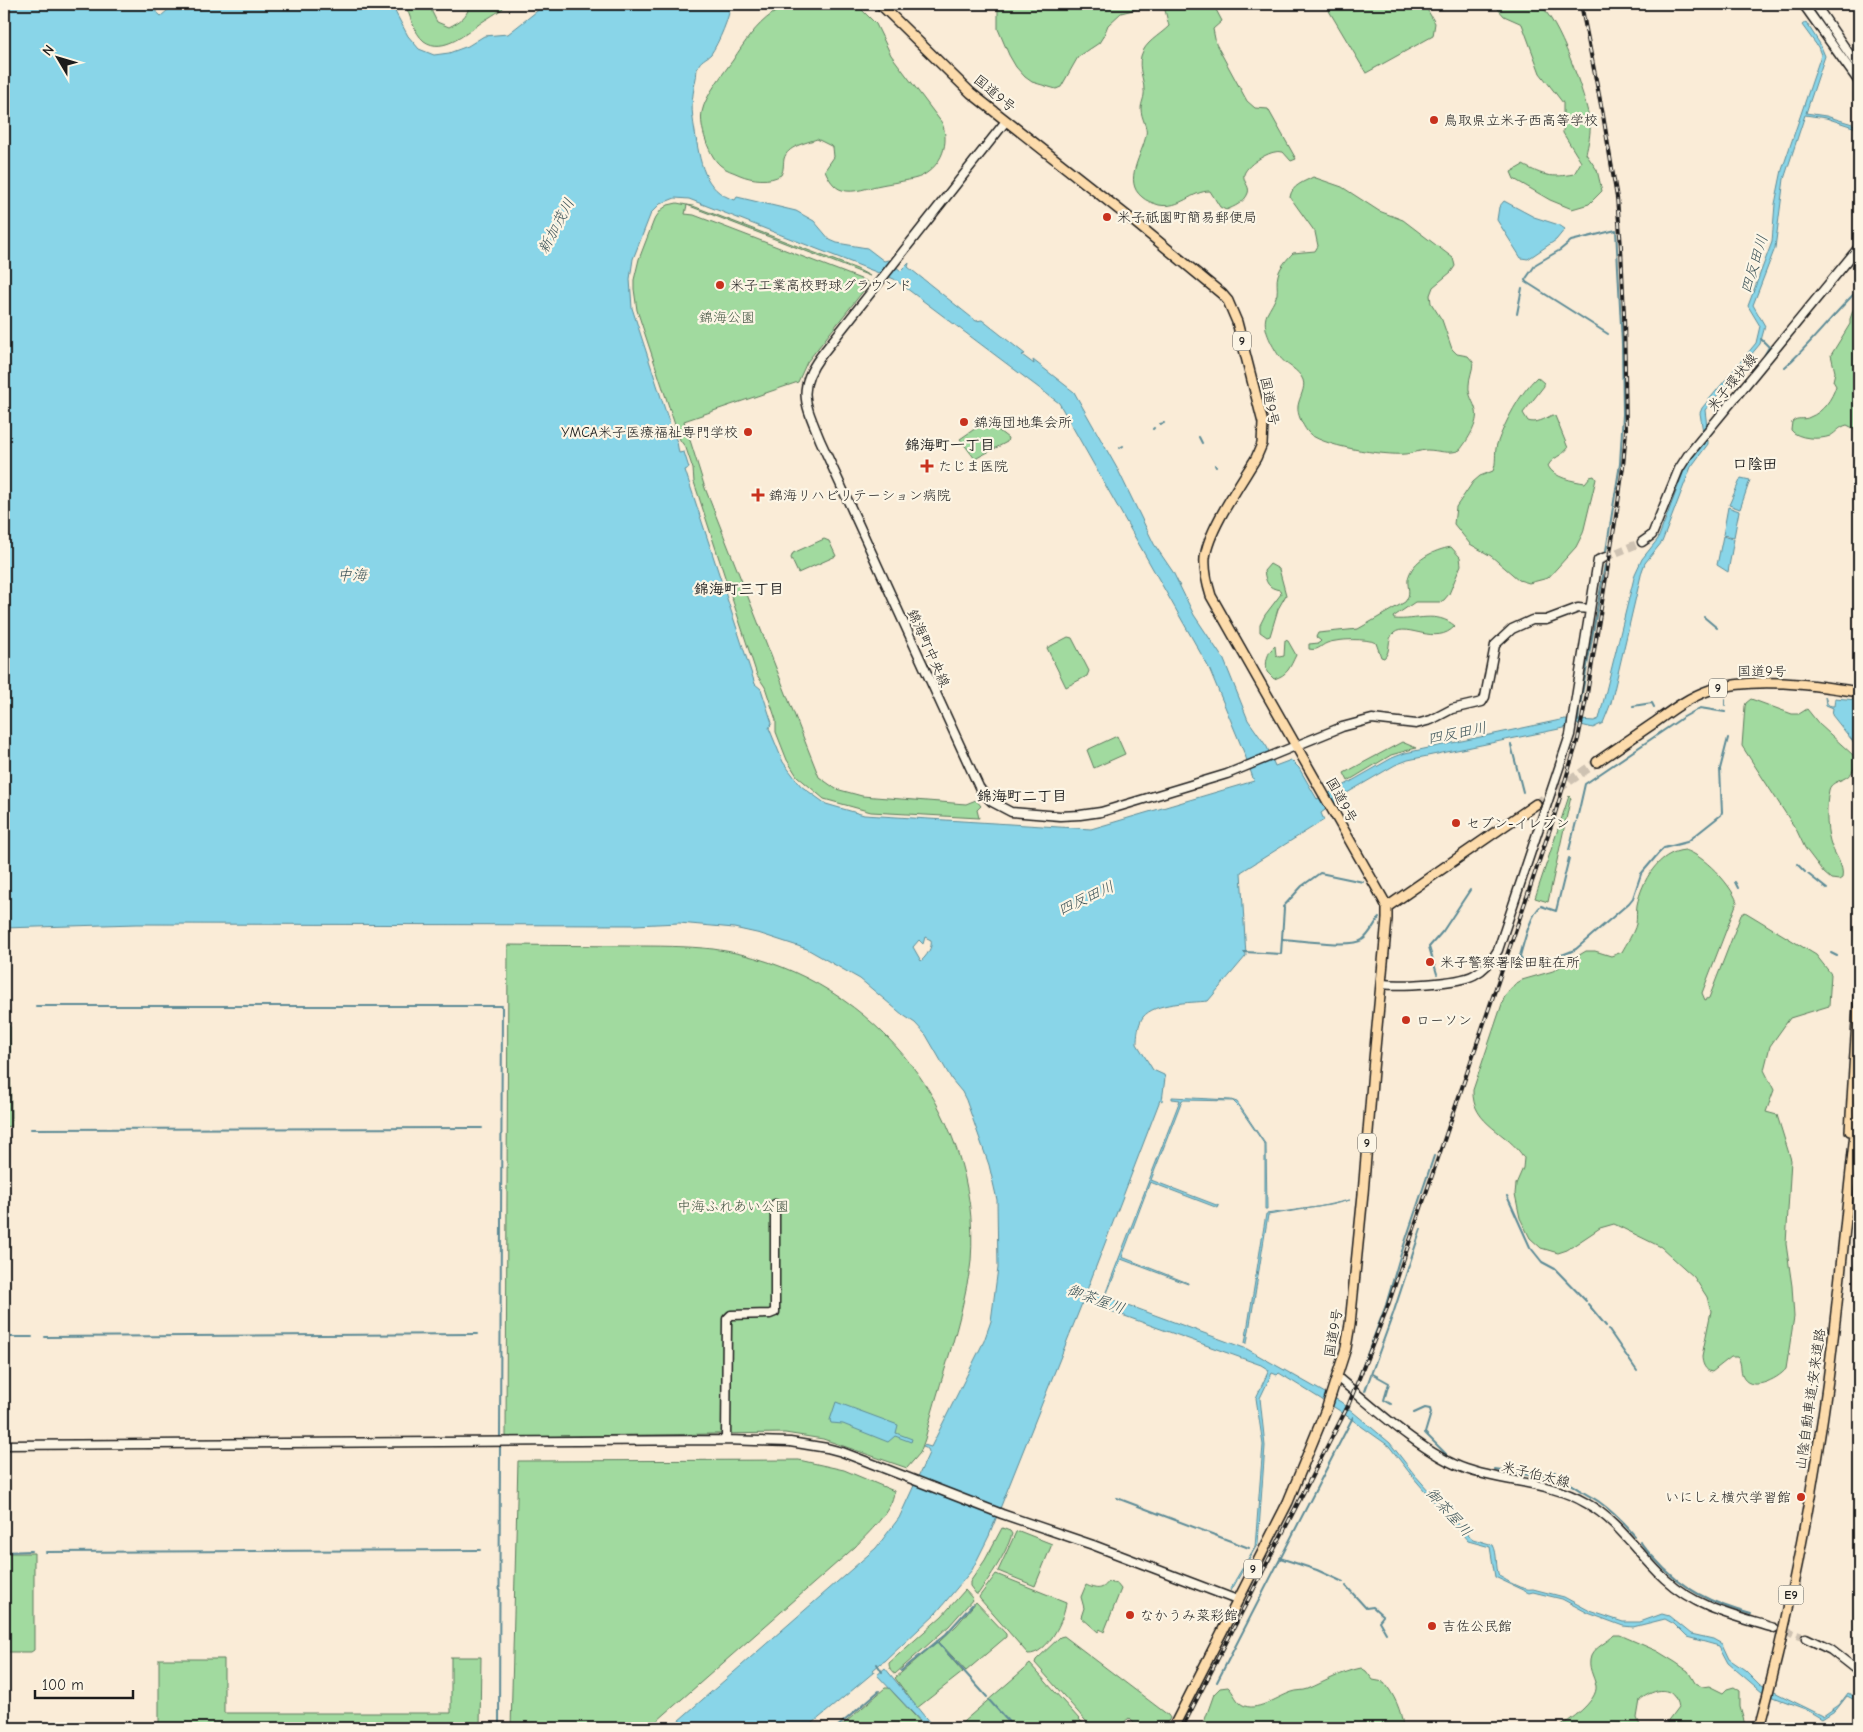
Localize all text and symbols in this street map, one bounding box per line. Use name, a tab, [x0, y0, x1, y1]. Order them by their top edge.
north arrow	[32, 32, 82, 82]
text: N	[39, 41, 58, 59]
street label: 国道9号	[970, 71, 1019, 116]
place label: 鳥取県立米子西高等学校	[1444, 112, 1598, 129]
marker: 鳥取県立米子西高等学校	[1428, 114, 1440, 126]
water label: 新加茂川	[534, 195, 578, 257]
place label: 米子祇園町簡易郵便局	[1117, 209, 1257, 226]
marker: 米子祇園町簡易郵便局	[1101, 211, 1113, 223]
water label: 四反田川	[1737, 233, 1771, 295]
place label: 米子工業高校野球グラウンド	[730, 277, 912, 294]
marker: 米子工業高校野球グラウンド	[714, 279, 726, 291]
park label: 錦海公園	[699, 309, 755, 326]
road number: 9	[1233, 332, 1251, 351]
street label: 米子環状線	[1704, 350, 1761, 415]
street label: 国道9号	[1256, 375, 1283, 427]
place label: 錦海団地集会所	[974, 414, 1072, 431]
marker: 錦海団地集会所	[958, 416, 970, 428]
place label: YMCA米子医療福祉専門学校	[561, 424, 738, 441]
marker: YMCA米子医療福祉専門学校	[742, 426, 754, 438]
district label: 錦海町一丁目	[905, 436, 995, 454]
district label: 口陰田	[1732, 455, 1778, 473]
place label: たじま医院	[938, 458, 1008, 475]
marker: たじま医院	[920, 459, 934, 473]
place label: 錦海リハビリテーション病院	[769, 487, 951, 504]
marker: 錦海リハビリテーション病院	[751, 488, 765, 502]
water label: 中海	[337, 566, 368, 584]
district label: 錦海町三丁目	[694, 580, 784, 598]
street label: 錦海町中央線	[904, 606, 953, 690]
street label: 国道9号	[1737, 663, 1787, 680]
road number: 9	[1709, 678, 1727, 698]
water label: 四反田川	[1426, 718, 1488, 748]
street label: 国道9号	[1322, 775, 1361, 826]
district label: 錦海町二丁目	[977, 787, 1067, 805]
place label: セブン-イレブン	[1466, 815, 1570, 832]
marker: セブン-イレブン	[1450, 817, 1462, 829]
water label: 四反田川	[1055, 877, 1117, 919]
place label: 米子警察署陰田駐在所	[1440, 954, 1580, 971]
marker: 米子警察署陰田駐在所	[1424, 956, 1436, 968]
place label: ローソン	[1416, 1012, 1472, 1029]
marker: ローソン	[1400, 1014, 1412, 1026]
road number: 9	[1358, 1134, 1376, 1152]
park label: 中海ふれあい公園	[677, 1198, 789, 1215]
water label: 御茶屋川	[1065, 1280, 1127, 1318]
street label: 国道9号	[1321, 1307, 1346, 1359]
street label: 山陰自動車道;安来道路	[1792, 1327, 1829, 1471]
street label: 米子伯太線	[1500, 1458, 1572, 1491]
water label: 御茶屋川	[1422, 1484, 1476, 1540]
place label: いにしえ横穴学習館	[1665, 1489, 1791, 1506]
marker: いにしえ横穴学習館	[1795, 1491, 1807, 1503]
road number: 9	[1244, 1560, 1262, 1578]
road number: E9	[1778, 1586, 1804, 1604]
place label: なかうみ菜彩館	[1140, 1607, 1238, 1624]
marker: なかうみ菜彩館	[1124, 1609, 1136, 1621]
place label: 吉佐公民館	[1442, 1618, 1512, 1635]
marker: 吉佐公民館	[1426, 1620, 1438, 1632]
scale bar	[35, 1667, 132, 1699]
text: 100 m	[42, 1676, 84, 1694]

